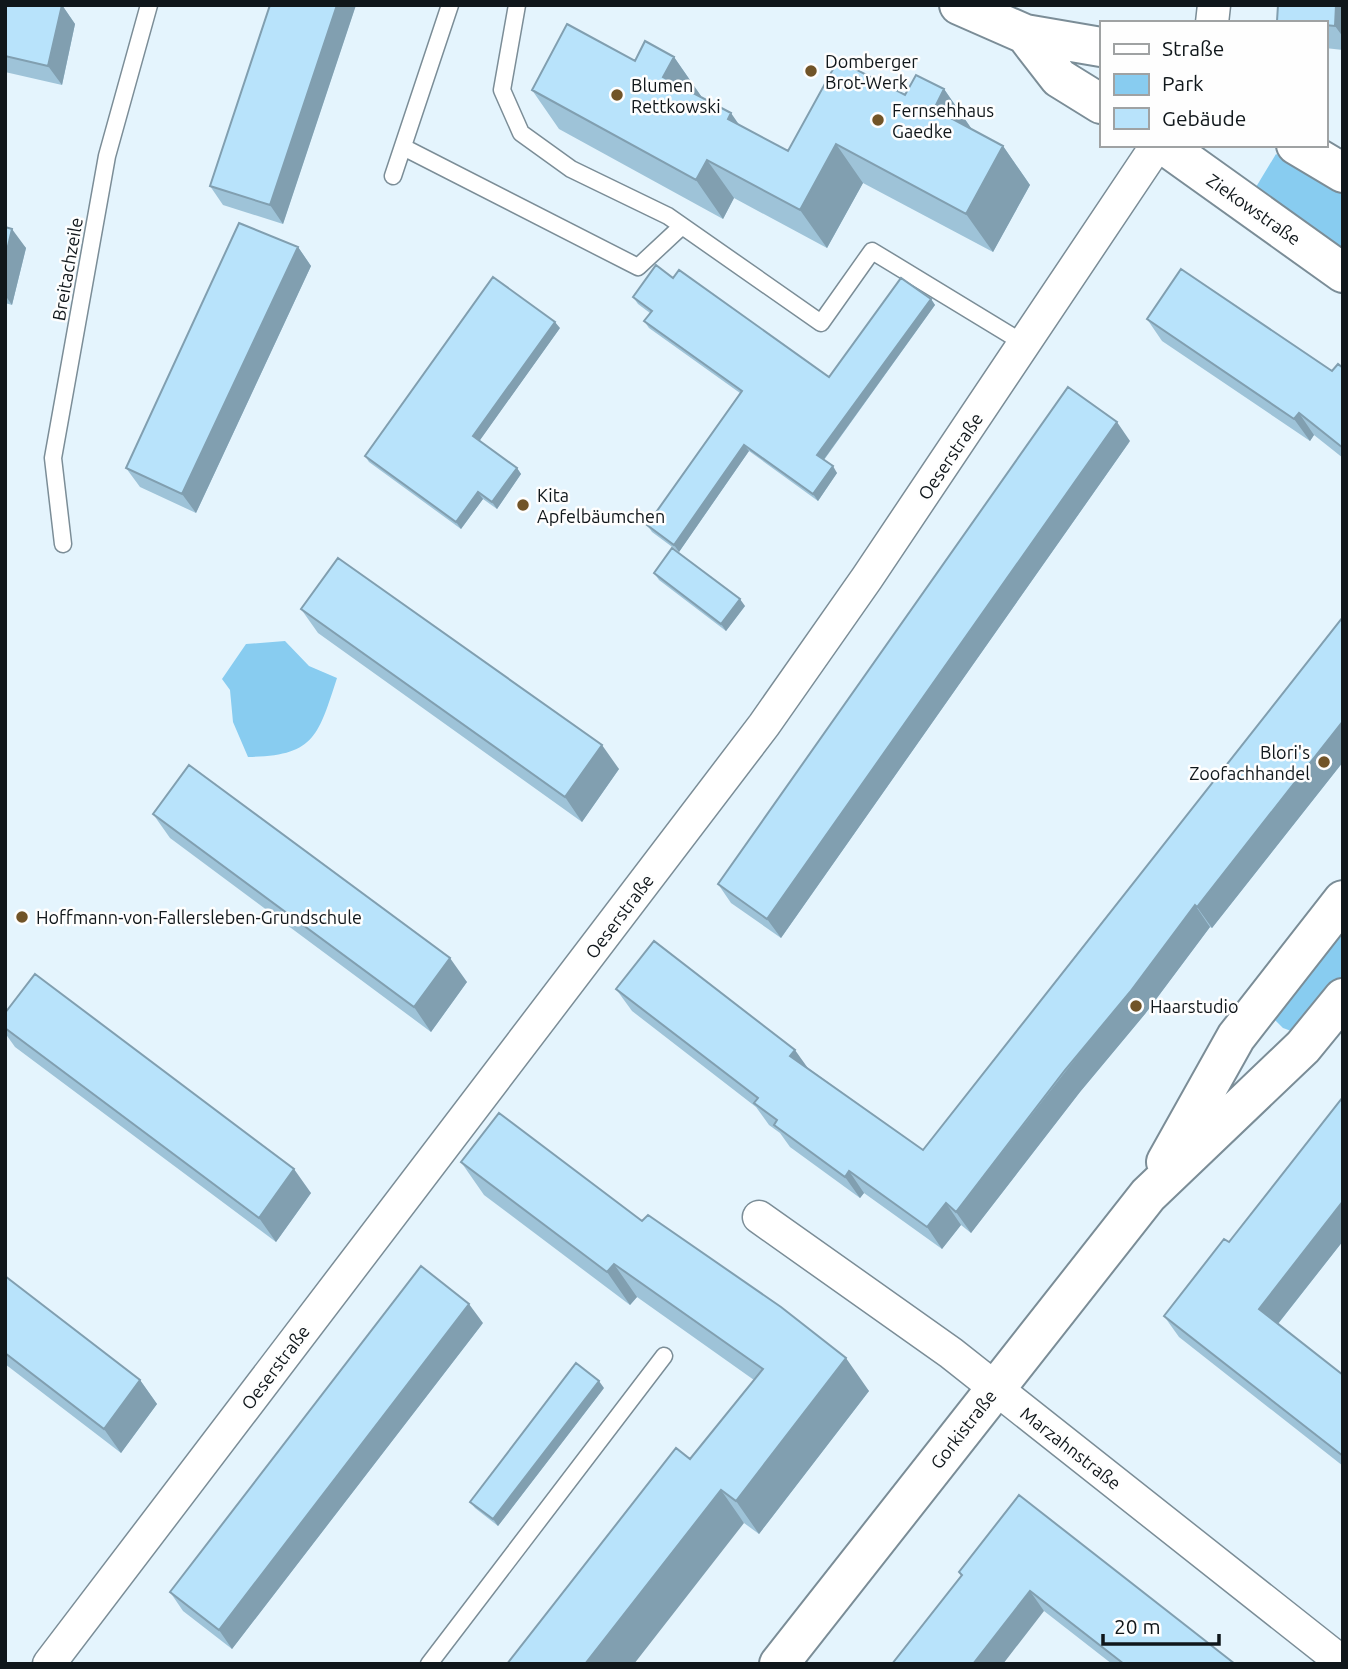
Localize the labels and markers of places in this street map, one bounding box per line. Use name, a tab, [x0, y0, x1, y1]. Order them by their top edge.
place label: Domberger Brot-Werk	[825, 51, 918, 92]
marker: Domberger Brot-Werk	[803, 63, 819, 79]
place label: Blumen Rettkowski	[631, 75, 721, 116]
marker: Blumen Rettkowski	[609, 87, 625, 103]
place label: Fernsehhaus Gaedke	[892, 100, 994, 141]
marker: Fernsehhaus Gaedke	[870, 112, 886, 128]
place label: Kita Apfelbäumchen	[537, 485, 665, 526]
marker: Kita Apfelbäumchen	[515, 497, 531, 513]
place label: Blori's Zoofachhandel	[1189, 742, 1310, 783]
marker: Blori's Zoofachhandel	[1316, 754, 1332, 770]
place label: Hoffmann-von-Fallersleben-Grundschule	[36, 907, 362, 927]
marker: Hoffmann-von-Fallersleben-Grundschule	[14, 909, 30, 925]
place label: Haarstudio	[1150, 996, 1238, 1016]
marker: Haarstudio	[1128, 998, 1144, 1014]

